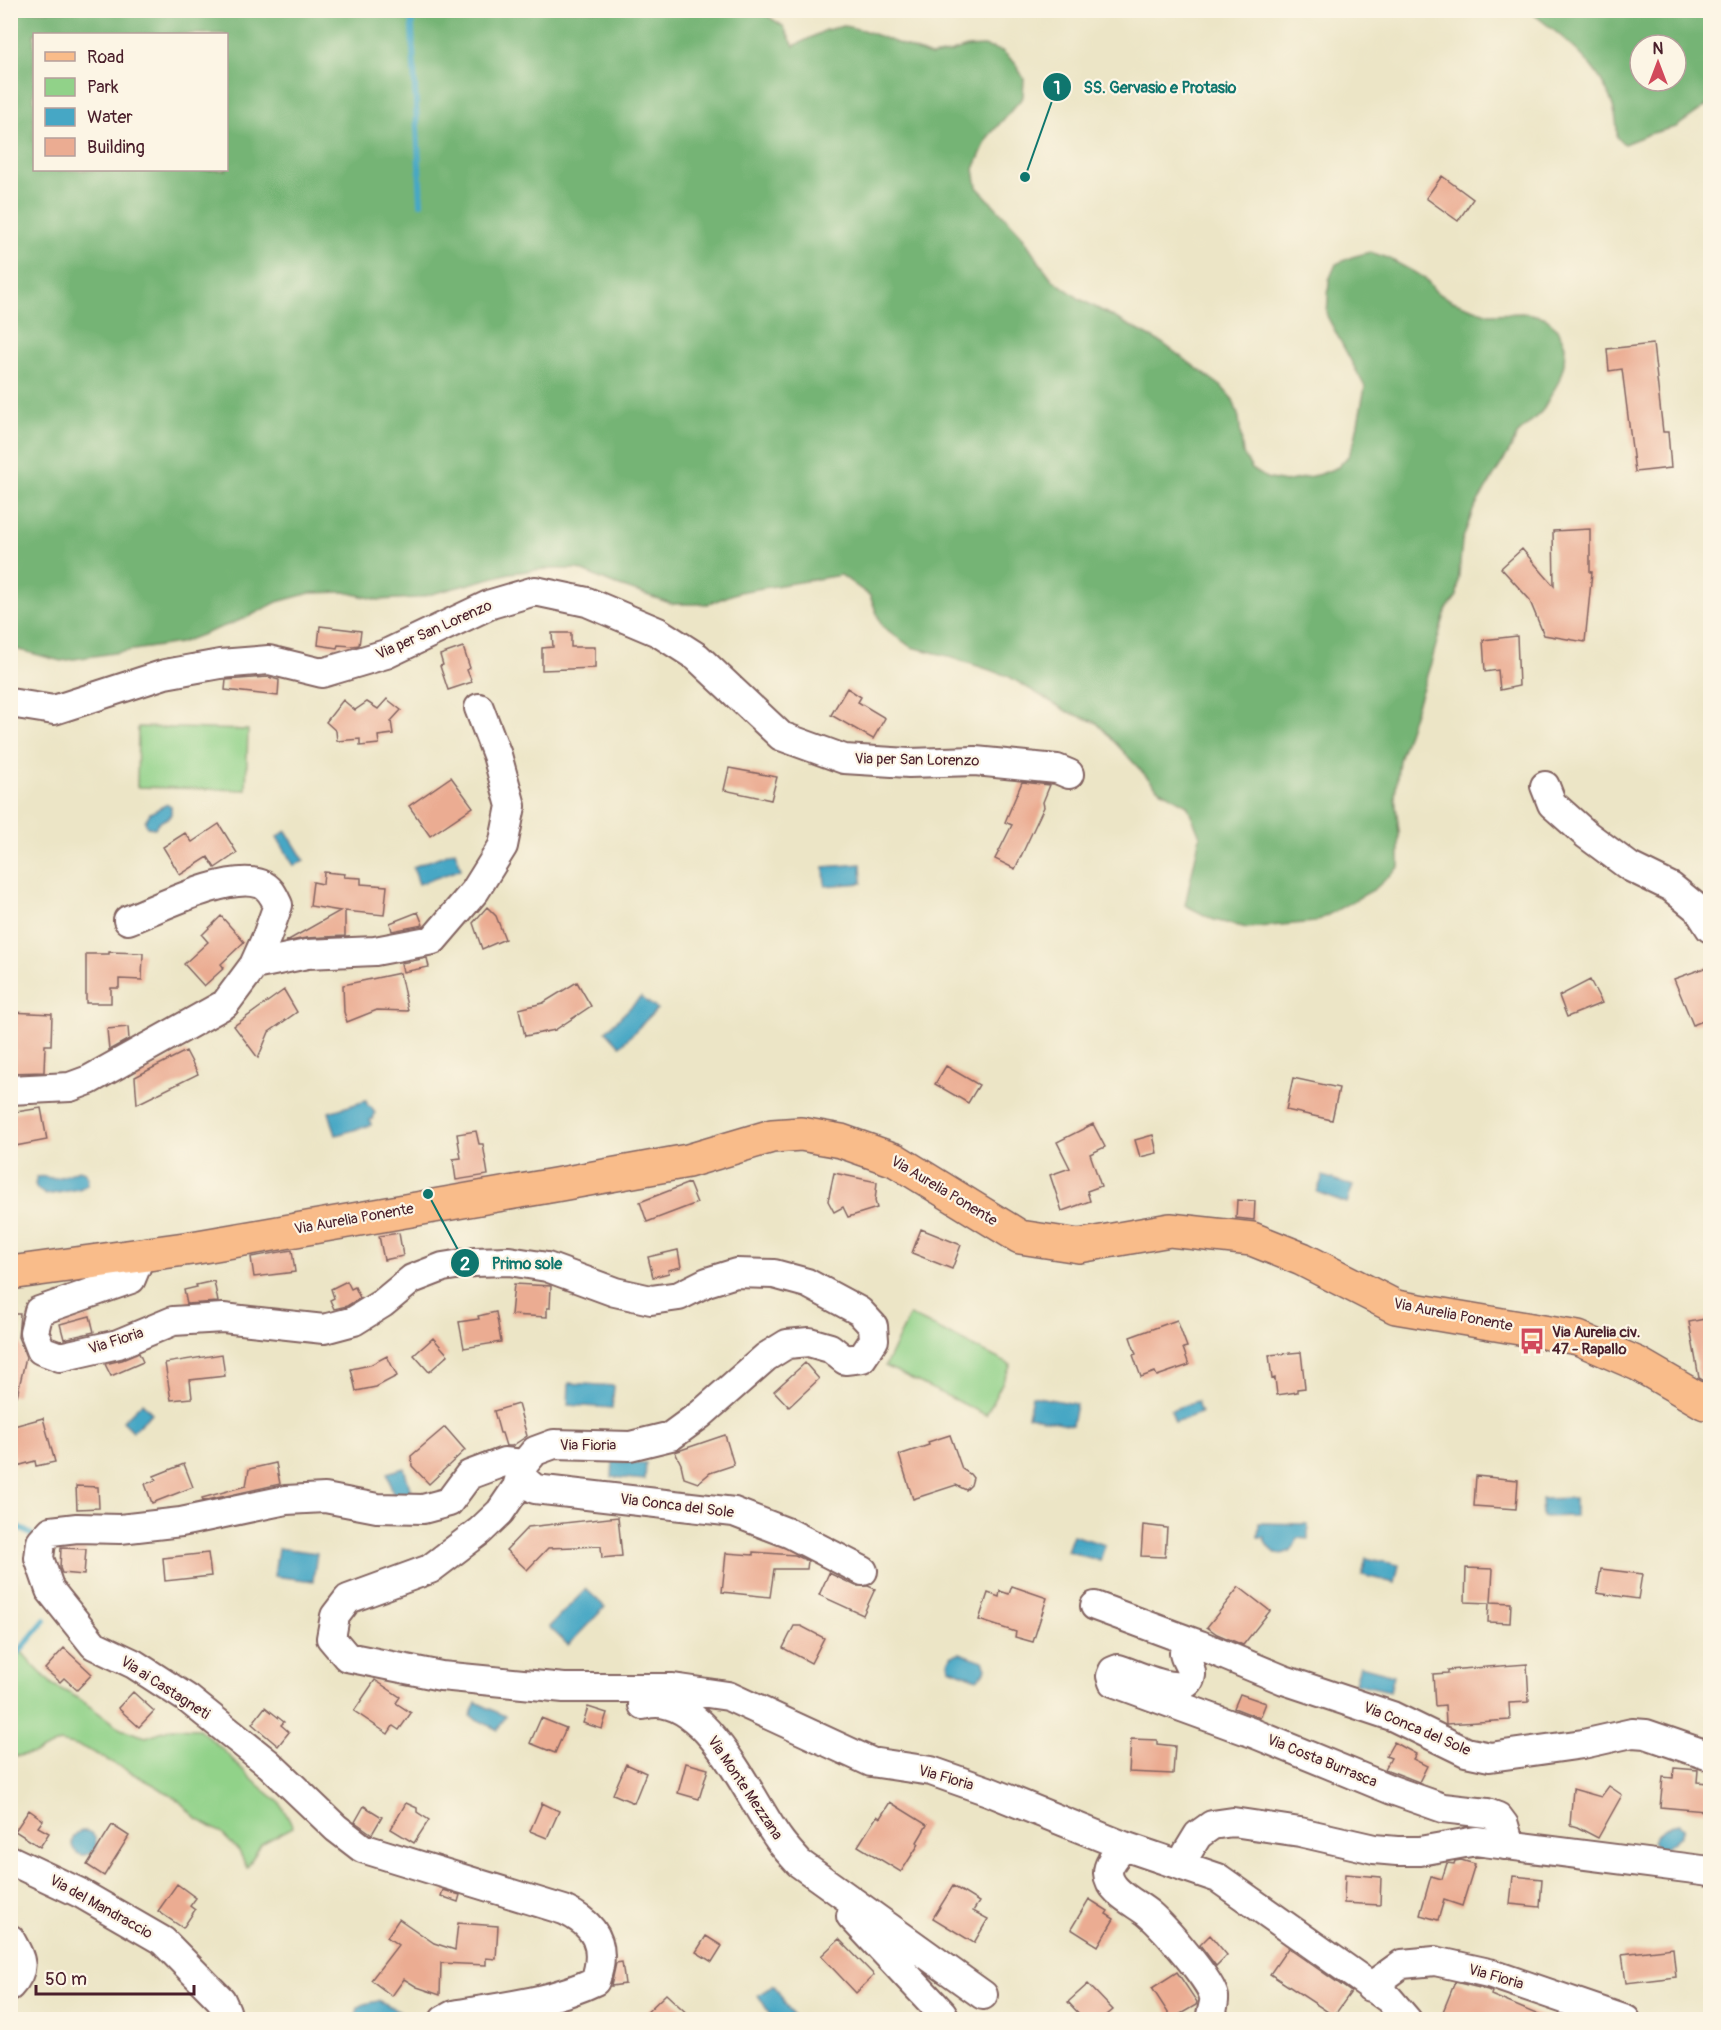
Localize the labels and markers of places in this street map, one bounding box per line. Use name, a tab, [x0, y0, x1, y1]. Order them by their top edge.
callout: SS. Gervasio e Protasio	[1042, 70, 1249, 104]
callout: Primo sole	[450, 1246, 574, 1280]
place label: Via Aurelia civ. 47 - Rapallo	[1552, 1323, 1640, 1359]
bus stop icon: Via Aurelia civ. 47 - Rapallo	[1517, 1326, 1547, 1356]

